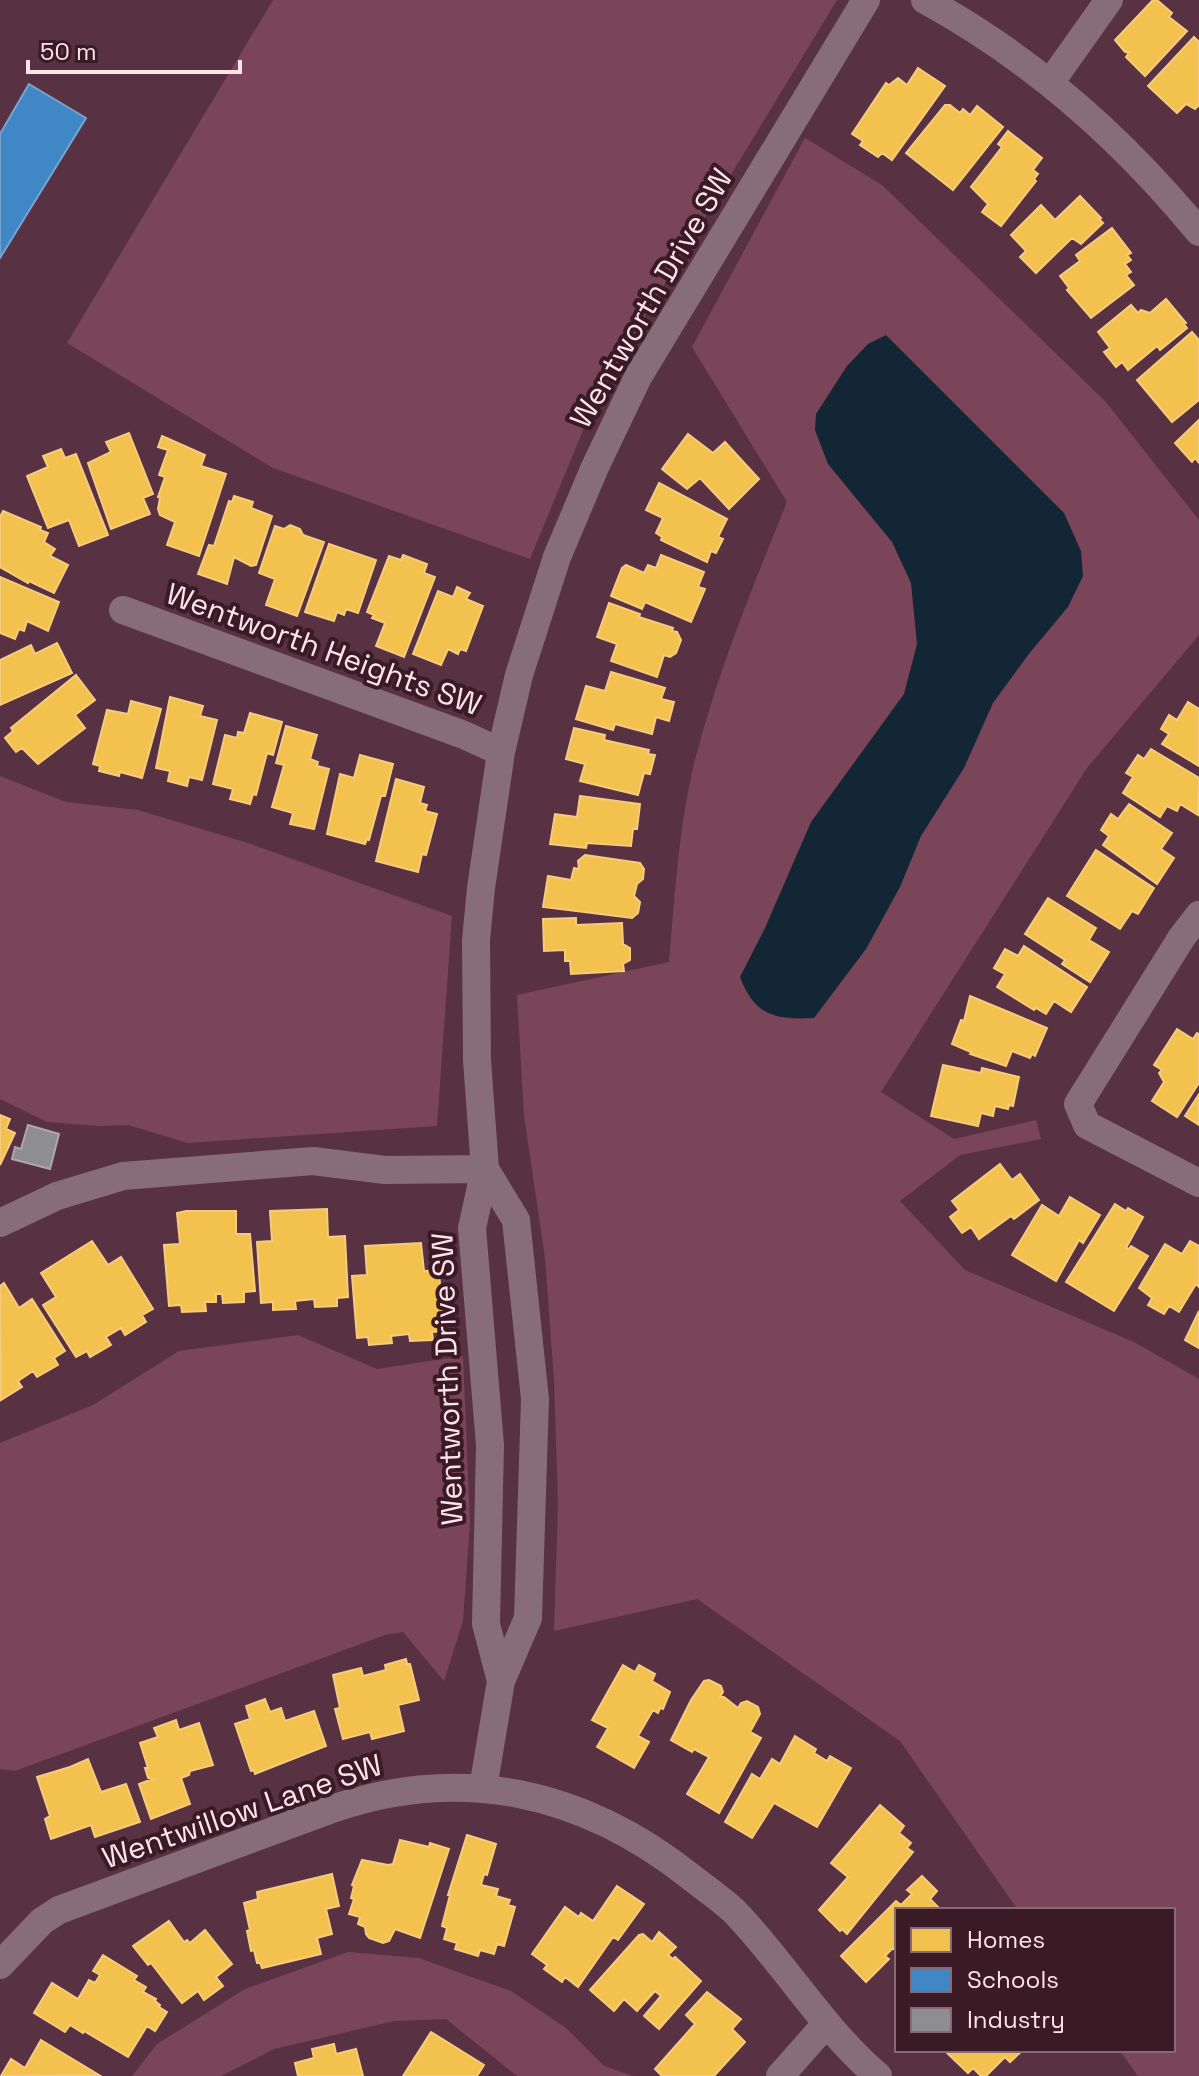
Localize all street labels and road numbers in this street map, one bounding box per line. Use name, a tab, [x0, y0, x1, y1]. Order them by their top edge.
street label: Wentworth Drive SW	[561, 161, 741, 435]
street label: Wentworth Heights SW	[161, 574, 487, 724]
street label: Wentworth Drive SW	[422, 1232, 472, 1526]
street label: Wentwillow Lane SW	[97, 1745, 387, 1877]

